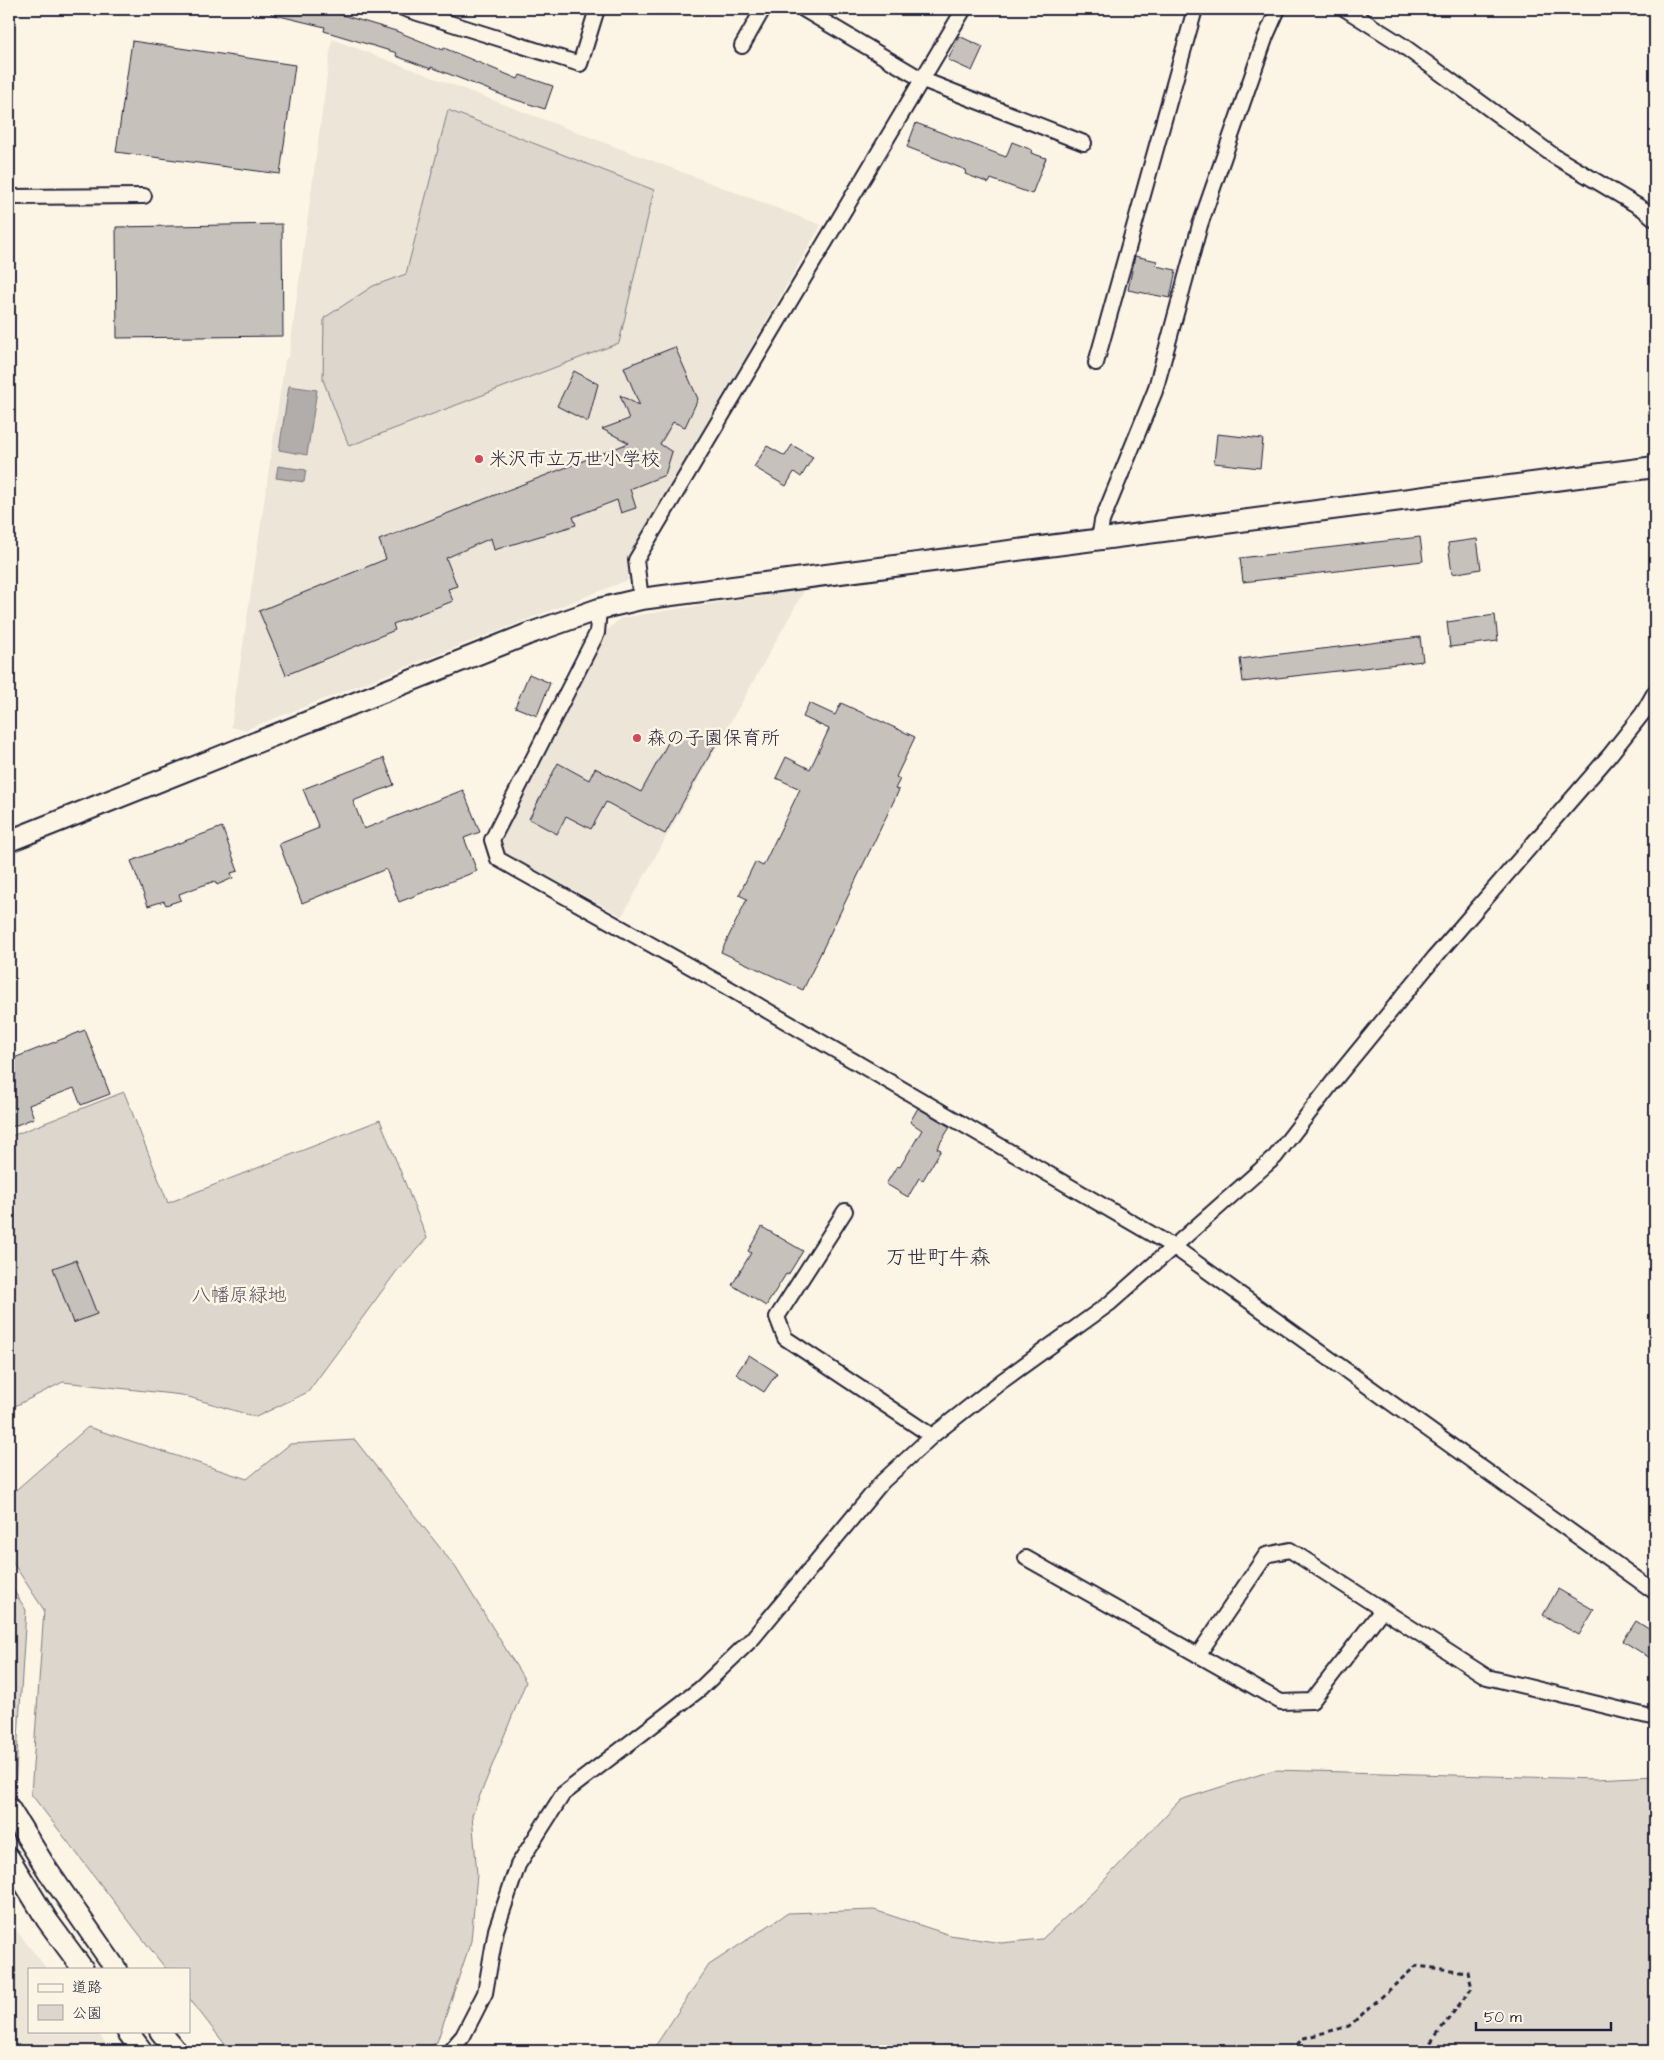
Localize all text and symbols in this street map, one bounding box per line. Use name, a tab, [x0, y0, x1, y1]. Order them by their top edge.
place label: 米沢市立万世小学校	[489, 446, 660, 473]
marker: 米沢市立万世小学校	[473, 453, 485, 465]
place label: 森の子園保育所	[647, 725, 780, 752]
marker: 森の子園保育所	[631, 732, 643, 744]
district label: 万世町牛森	[886, 1243, 991, 1272]
park label: 八幡原緑地	[191, 1282, 287, 1309]
legend	[28, 1968, 190, 2032]
text: 道路	[72, 1977, 102, 1998]
scale bar	[1476, 2000, 1612, 2032]
text: 公園	[72, 2003, 102, 2024]
text: 50 m	[1484, 2007, 1522, 2028]

